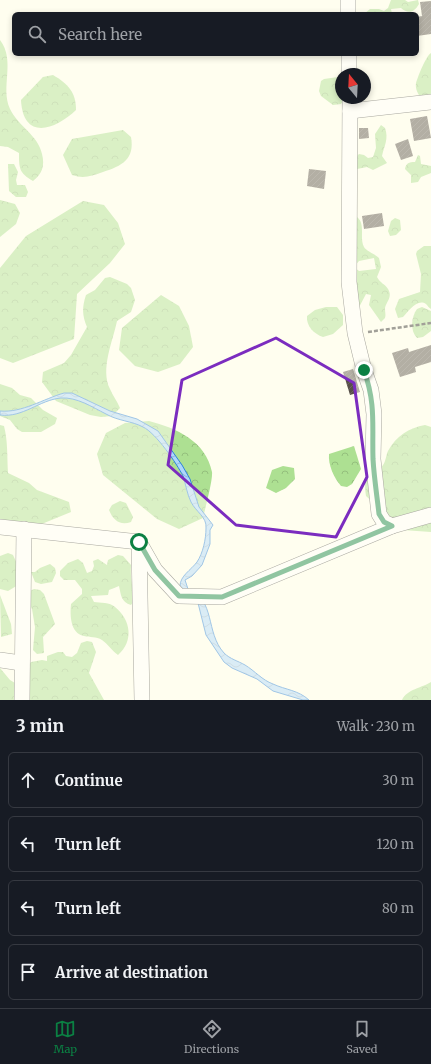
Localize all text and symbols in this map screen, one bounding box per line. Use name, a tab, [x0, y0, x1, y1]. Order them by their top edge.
search box	[12, 12, 419, 56]
icon: search	[26, 23, 48, 45]
text: Search here	[58, 25, 142, 44]
north arrow	[335, 68, 371, 104]
route end	[355, 361, 373, 379]
route start	[130, 533, 148, 551]
text: 3 min	[16, 715, 64, 737]
text: Walk · 230 m	[337, 718, 415, 735]
icon: ahead	[17, 769, 39, 791]
text: Continue	[55, 771, 123, 790]
text: 30 m	[382, 772, 414, 789]
icon: left	[17, 833, 39, 855]
text: Turn left	[55, 835, 121, 854]
text: 120 m	[376, 836, 414, 853]
icon: left	[17, 897, 39, 919]
text: Turn left	[55, 899, 121, 918]
text: 80 m	[382, 900, 414, 917]
icon: arrive	[17, 961, 39, 983]
text: Arrive at destination	[55, 963, 208, 982]
tab: Map	[54, 1018, 77, 1056]
tab: Directions	[184, 1018, 239, 1056]
tab: Saved	[346, 1018, 377, 1056]

